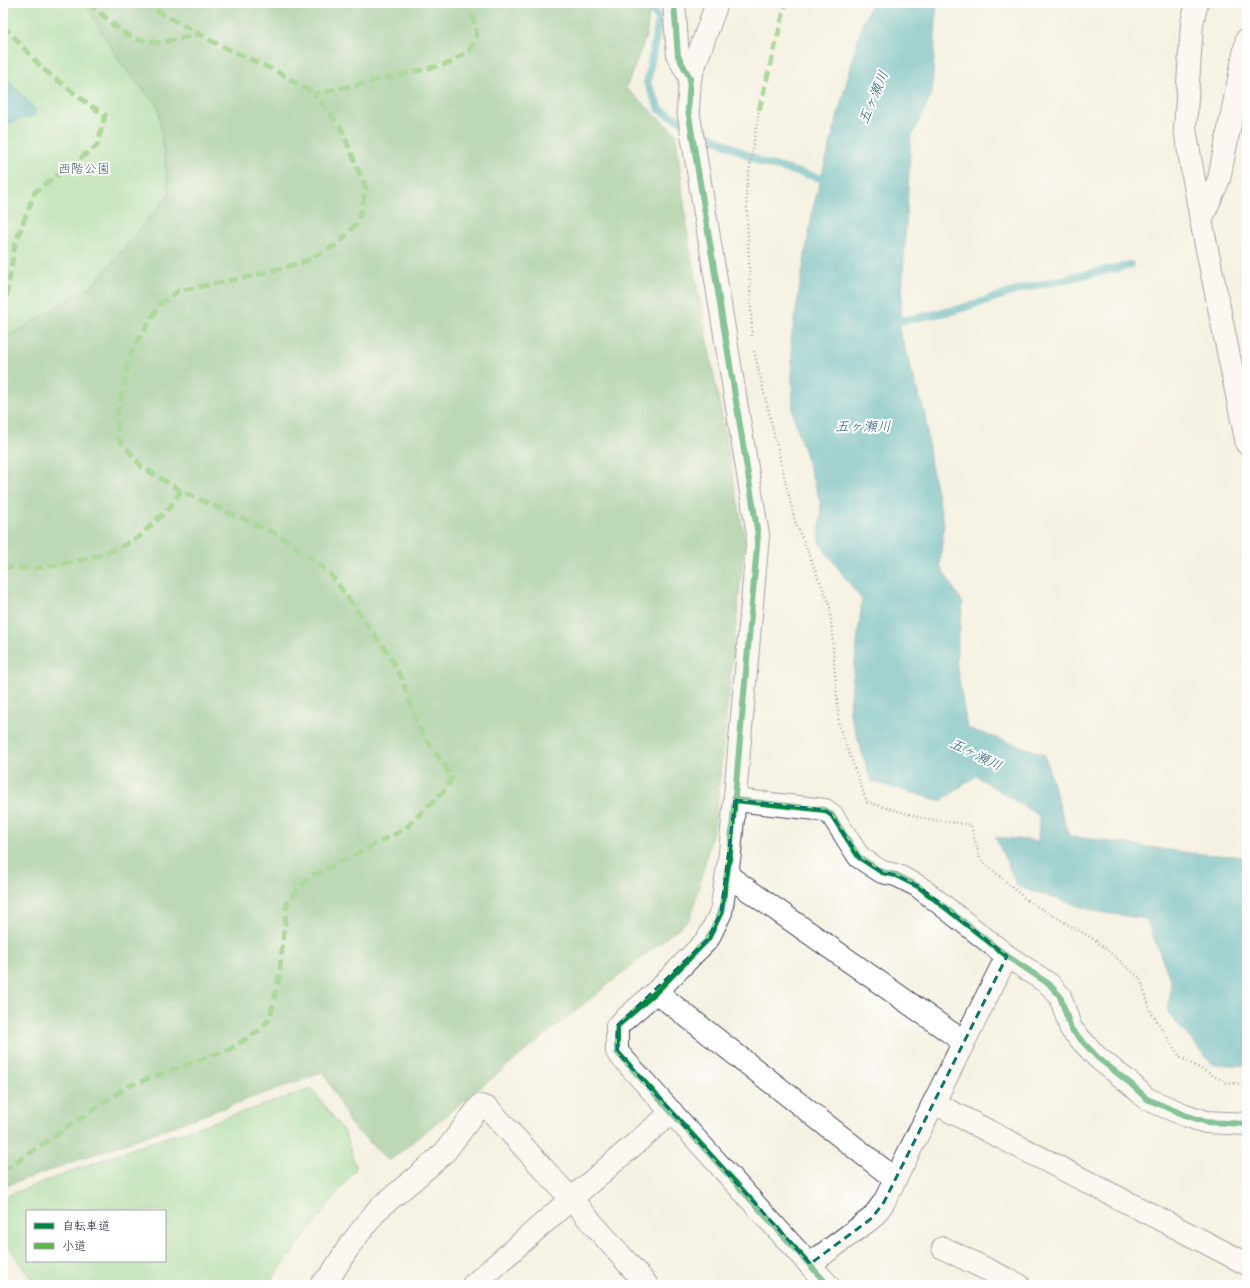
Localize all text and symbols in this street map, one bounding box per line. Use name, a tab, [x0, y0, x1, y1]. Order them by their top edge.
water label: 五ヶ瀬川	[854, 68, 894, 127]
park label: 西階公園	[58, 160, 110, 178]
water label: 五ヶ瀬川	[835, 417, 891, 437]
water label: 五ヶ瀬川	[946, 734, 1005, 776]
legend	[26, 1210, 166, 1262]
text: 自転車道	[62, 1218, 110, 1235]
text: 小道	[62, 1238, 86, 1255]

